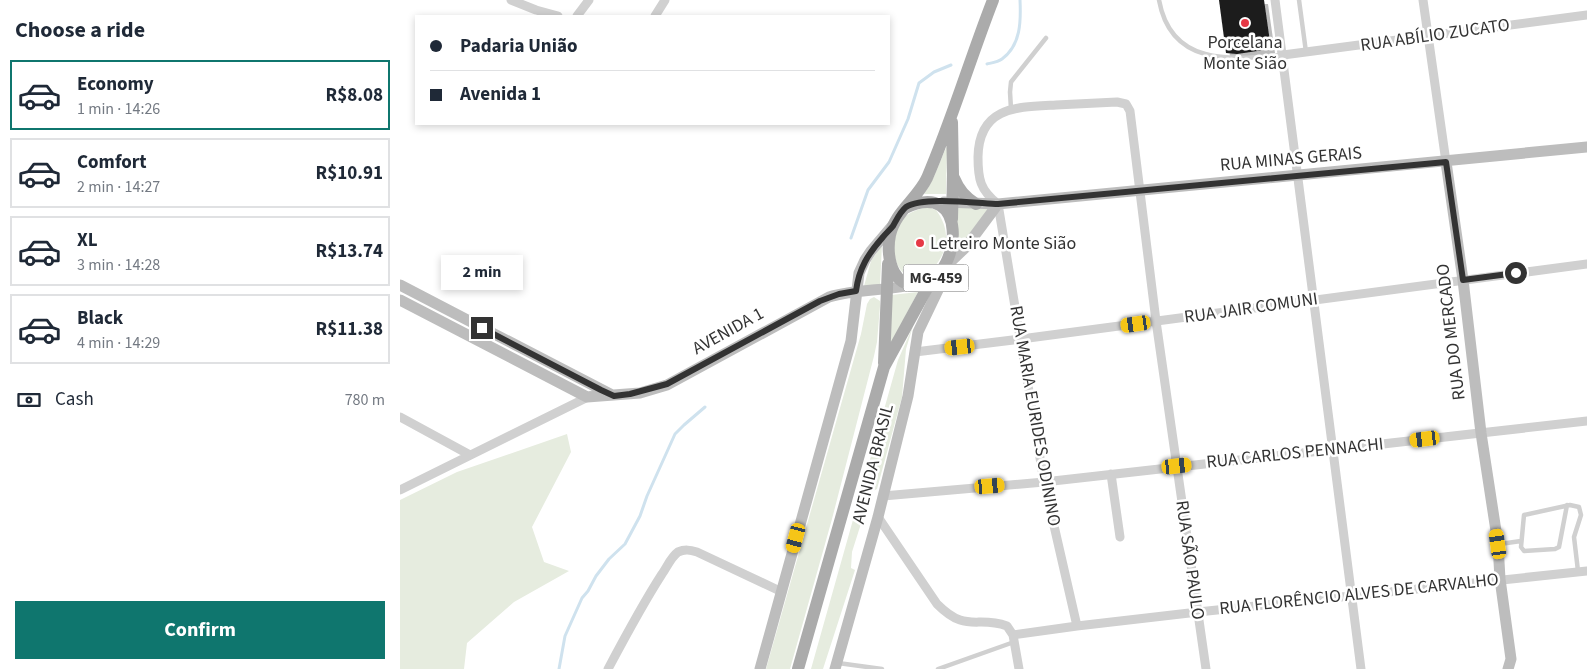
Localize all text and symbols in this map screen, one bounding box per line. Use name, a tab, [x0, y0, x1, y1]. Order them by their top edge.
street label: RUA ABÍLIO ZUCATO	[1359, 12, 1511, 58]
text: Choose a ride	[15, 14, 145, 46]
marker: Porcelana Monte Sião	[1239, 17, 1251, 29]
place label: Porcelana Monte Sião	[1203, 30, 1287, 76]
text: Padaria União	[460, 33, 578, 60]
text: Economy	[77, 71, 154, 98]
icon: car	[17, 73, 62, 118]
text: Avenida 1	[460, 81, 541, 108]
text: R$8.08	[326, 82, 383, 109]
text: 1 min · 14:26	[77, 98, 160, 120]
street label: RUA MINAS GERAIS	[1219, 140, 1363, 178]
text: Comfort	[77, 149, 147, 176]
icon: car	[17, 151, 62, 196]
text: R$10.91	[315, 160, 383, 187]
text: 2 min · 14:27	[77, 176, 160, 198]
text: XL	[77, 227, 98, 254]
icon: car	[17, 229, 62, 274]
place label: Letreiro Monte Sião	[930, 231, 1076, 256]
marker: Letreiro Monte Sião	[914, 237, 926, 249]
text: R$13.74	[315, 238, 383, 265]
text: 3 min · 14:28	[77, 254, 160, 276]
callout: 2 min	[441, 255, 523, 290]
text: 2 min	[463, 261, 501, 283]
street label: RUA DO MERCADO	[1430, 262, 1472, 402]
route start	[1505, 262, 1527, 284]
road number: MG-459	[904, 264, 968, 292]
street label: RUA JAIR COMUNI	[1183, 286, 1319, 330]
street label: AVENIDA 1	[688, 301, 768, 361]
street label: RUA MARIA EURIDES ODININO	[1003, 304, 1067, 528]
text: Black	[77, 305, 123, 332]
icon: car	[17, 307, 62, 352]
car	[1120, 314, 1151, 334]
text: R$11.38	[315, 316, 383, 343]
route end	[471, 317, 493, 339]
text: 4 min · 14:29	[77, 332, 160, 354]
car	[944, 338, 975, 356]
icon: cash	[15, 386, 43, 414]
text: Cash	[55, 386, 94, 413]
text: 780 m	[345, 389, 385, 411]
street label: AVENIDA BRASIL	[846, 401, 900, 526]
car	[1409, 430, 1440, 448]
street label: RUA CARLOS PENNACHI	[1205, 431, 1385, 475]
car	[1161, 457, 1192, 475]
car	[974, 477, 1005, 495]
street label: RUA SÃO PAULO	[1169, 499, 1211, 621]
car	[784, 522, 807, 554]
car	[1488, 528, 1507, 560]
street label: RUA FLORÊNCIO ALVES DE CARVALHO	[1218, 567, 1500, 621]
button: Confirm	[15, 601, 385, 659]

